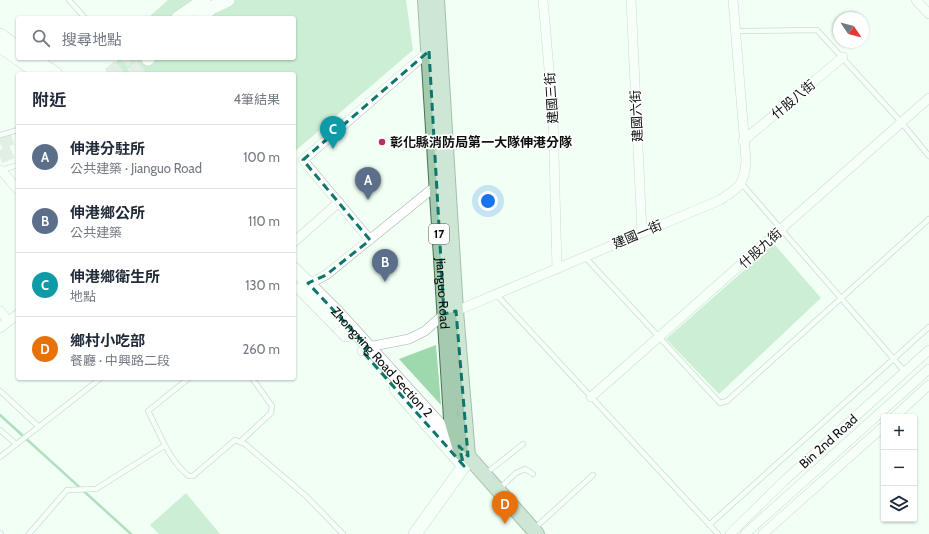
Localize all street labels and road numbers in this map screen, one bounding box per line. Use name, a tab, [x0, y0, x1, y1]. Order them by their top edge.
street label: 建國三街	[541, 71, 561, 125]
street label: 什股八街	[768, 76, 818, 122]
street label: 建國六街	[627, 90, 645, 142]
street label: 建國一街	[610, 216, 664, 252]
road number: 17	[429, 224, 449, 244]
street label: 什股九街	[735, 225, 785, 271]
street label: Jianguo Road	[433, 256, 453, 329]
street label: Zhongxing Road Section 2	[328, 303, 437, 420]
street label: Bin 2nd Road	[795, 411, 861, 471]

